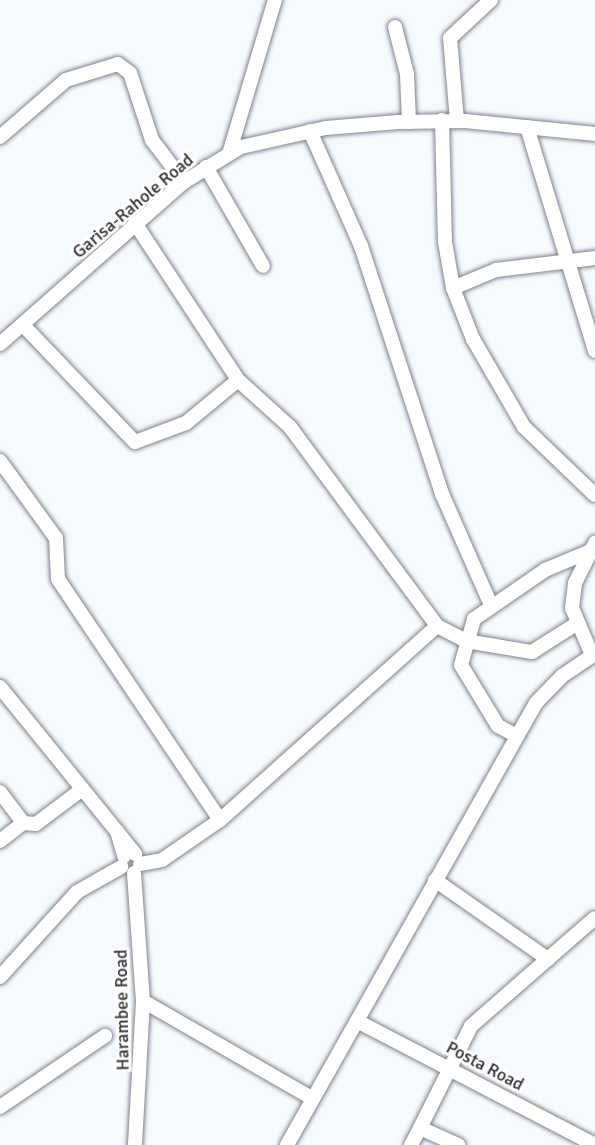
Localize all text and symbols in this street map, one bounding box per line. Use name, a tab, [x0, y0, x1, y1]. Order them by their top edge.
street label: Garisa-Rahole Road	[68, 149, 198, 263]
street label: Harambee Road	[110, 949, 134, 1071]
street label: Posta Road	[442, 1037, 528, 1095]

